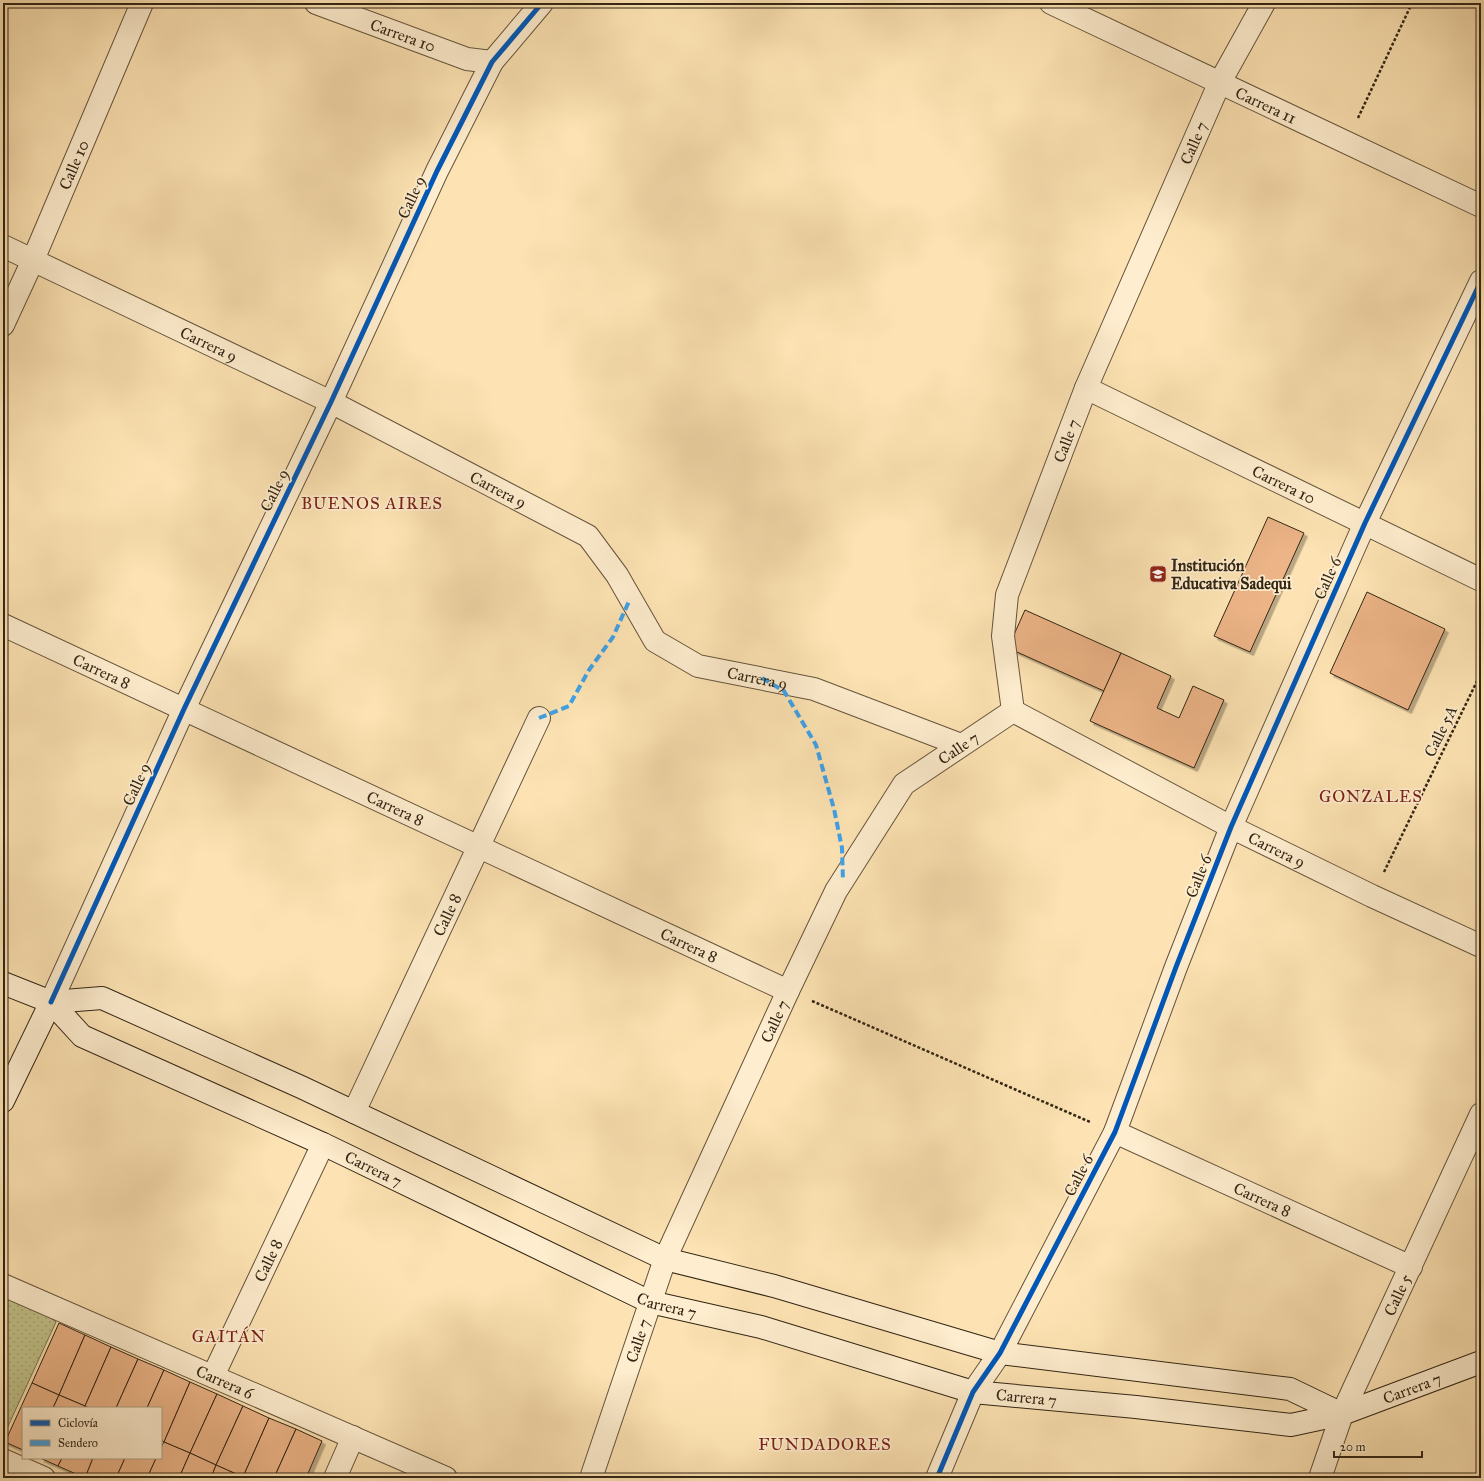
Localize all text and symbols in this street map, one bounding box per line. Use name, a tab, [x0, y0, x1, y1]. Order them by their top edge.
street label: Carrera 10	[368, 15, 438, 56]
street label: Carrera 11	[1232, 83, 1299, 128]
street label: Calle 7	[1176, 119, 1211, 167]
street label: Calle 10	[55, 137, 93, 193]
street label: Calle 9	[393, 173, 430, 222]
street label: Carrera 9	[177, 323, 240, 366]
street label: Calle 7	[1049, 417, 1083, 465]
street label: Carrera 10	[1249, 461, 1318, 508]
street label: Calle 9	[256, 466, 293, 515]
street label: Carrera 9	[467, 467, 530, 512]
district label: BUENOS AIRES	[301, 493, 443, 514]
street label: Calle 6	[1310, 553, 1346, 602]
place label: Institución Educativa Sadequi	[1171, 556, 1292, 594]
school or university icon: Institución Educativa Sadequi	[1148, 564, 1168, 584]
street label: Carrera 8	[70, 650, 133, 693]
street label: Carrera 9	[725, 663, 789, 694]
street label: Calle 5A	[1420, 702, 1461, 760]
street label: Calle 7	[935, 728, 982, 769]
street label: Calle 9	[118, 760, 155, 809]
district label: GONZALES	[1319, 786, 1423, 807]
street label: Carrera 8	[364, 787, 427, 830]
street label: Carrera 9	[1245, 828, 1308, 872]
street label: Calle 6	[1182, 851, 1216, 900]
street label: Calle 8	[429, 891, 465, 939]
street label: Carrera 8	[657, 924, 721, 967]
street label: Calle 7	[757, 997, 793, 1046]
street label: Carrera 7	[342, 1147, 405, 1191]
street label: Calle 6	[1060, 1150, 1097, 1199]
street label: Carrera 8	[1231, 1178, 1294, 1221]
street label: Calle 8	[250, 1236, 286, 1285]
street label: Calle 5	[1380, 1271, 1416, 1319]
street label: Carrera 7	[634, 1288, 698, 1322]
street label: Calle 7	[622, 1316, 654, 1365]
district label: GAITÁN	[192, 1326, 266, 1347]
street label: Carrera 6	[193, 1361, 257, 1403]
street label: Carrera 7	[1380, 1369, 1444, 1408]
street label: Carrera 7	[995, 1385, 1058, 1410]
legend	[22, 1407, 162, 1459]
text: Ciclovía	[58, 1416, 99, 1430]
scale bar	[1334, 1433, 1422, 1459]
district label: FUNDADORES	[758, 1434, 892, 1455]
text: Sendero	[58, 1436, 98, 1450]
text: 20 m	[1340, 1440, 1366, 1454]

